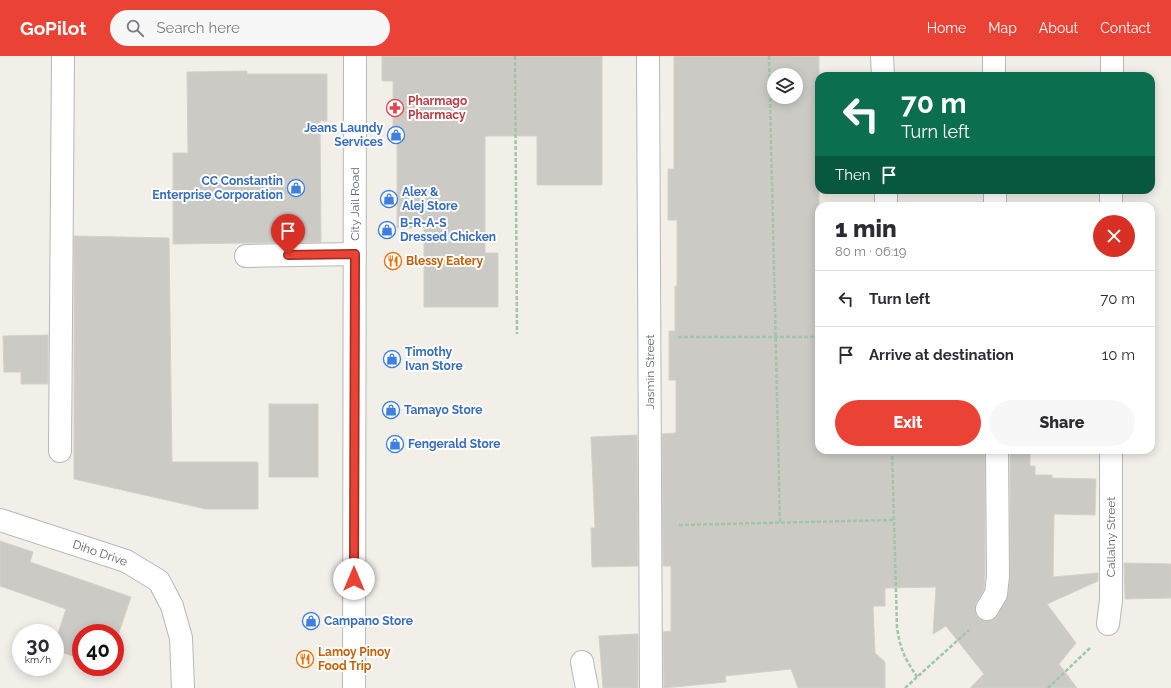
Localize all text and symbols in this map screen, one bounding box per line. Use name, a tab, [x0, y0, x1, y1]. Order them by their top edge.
search box	[110, 10, 390, 46]
text: GoPilot	[20, 17, 86, 39]
icon: search	[124, 17, 146, 39]
text: Search here	[156, 19, 240, 37]
text: Home	[927, 20, 966, 36]
text: Map	[988, 20, 1017, 36]
text: About	[1039, 20, 1078, 36]
text: Contact	[1100, 20, 1151, 36]
map controls	[767, 68, 803, 104]
button: layers	[767, 68, 803, 104]
text: 70 m	[901, 87, 967, 120]
icon: left	[835, 88, 887, 140]
place label: Pharmago Pharmacy	[408, 94, 467, 122]
pharmacy icon: Pharmago Pharmacy	[385, 98, 405, 118]
place label: Jeans Laundy Services	[304, 121, 383, 149]
text: Turn left	[901, 121, 970, 142]
shop icon: Jeans Laundy Services	[386, 125, 406, 145]
icon: arrive	[878, 164, 900, 186]
text: Then	[835, 166, 870, 184]
street label: City Jail Road	[348, 167, 362, 241]
place label: CC Constantin Enterprise Corporation	[152, 174, 283, 202]
shop icon: CC Constantin Enterprise Corporation	[286, 178, 306, 198]
place label: Alex & Alej Store	[402, 185, 458, 213]
shop icon: Alex & Alej Store	[379, 189, 399, 209]
pin	[271, 214, 305, 255]
text: 1 min	[835, 214, 897, 243]
button: close	[1093, 215, 1135, 257]
place label: B-R-A-S Dressed Chicken	[400, 216, 496, 244]
icon: arrive	[277, 220, 299, 242]
shop icon: B-R-A-S Dressed Chicken	[377, 220, 397, 240]
text: 80 m · 06:19	[835, 244, 906, 259]
restaurant icon: Blessy Eatery	[383, 251, 403, 271]
place label: Blessy Eatery	[406, 254, 483, 268]
icon: left	[835, 288, 857, 310]
text: Turn left	[869, 290, 930, 308]
text: 70 m	[1100, 290, 1135, 308]
street label: Jasmin Street	[643, 335, 657, 409]
icon: arrive	[835, 344, 857, 366]
place label: Timothy Ivan Store	[405, 345, 463, 373]
text: Arrive at destination	[869, 346, 1014, 364]
text: 10 m	[1102, 346, 1135, 364]
shop icon: Timothy Ivan Store	[382, 349, 402, 369]
shop icon: Tamayo Store	[381, 400, 401, 420]
button: Exit	[835, 400, 981, 446]
button: Share	[989, 400, 1135, 446]
place label: Tamayo Store	[404, 403, 482, 417]
shop icon: Fengerald Store	[385, 434, 405, 454]
place label: Fengerald Store	[408, 437, 500, 451]
street label: Callalny Street	[1104, 497, 1118, 577]
street label: Diho Drive	[71, 537, 129, 569]
position arrow	[333, 558, 375, 600]
shop icon: Campano Store	[301, 611, 321, 631]
place label: Campano Store	[324, 614, 413, 628]
speed limit sign: 40	[72, 624, 124, 676]
text: 30	[26, 633, 50, 657]
place label: Lamoy Pinoy Food Trip	[318, 645, 391, 673]
restaurant icon: Lamoy Pinoy Food Trip	[295, 649, 315, 669]
text: km/h	[25, 654, 51, 665]

